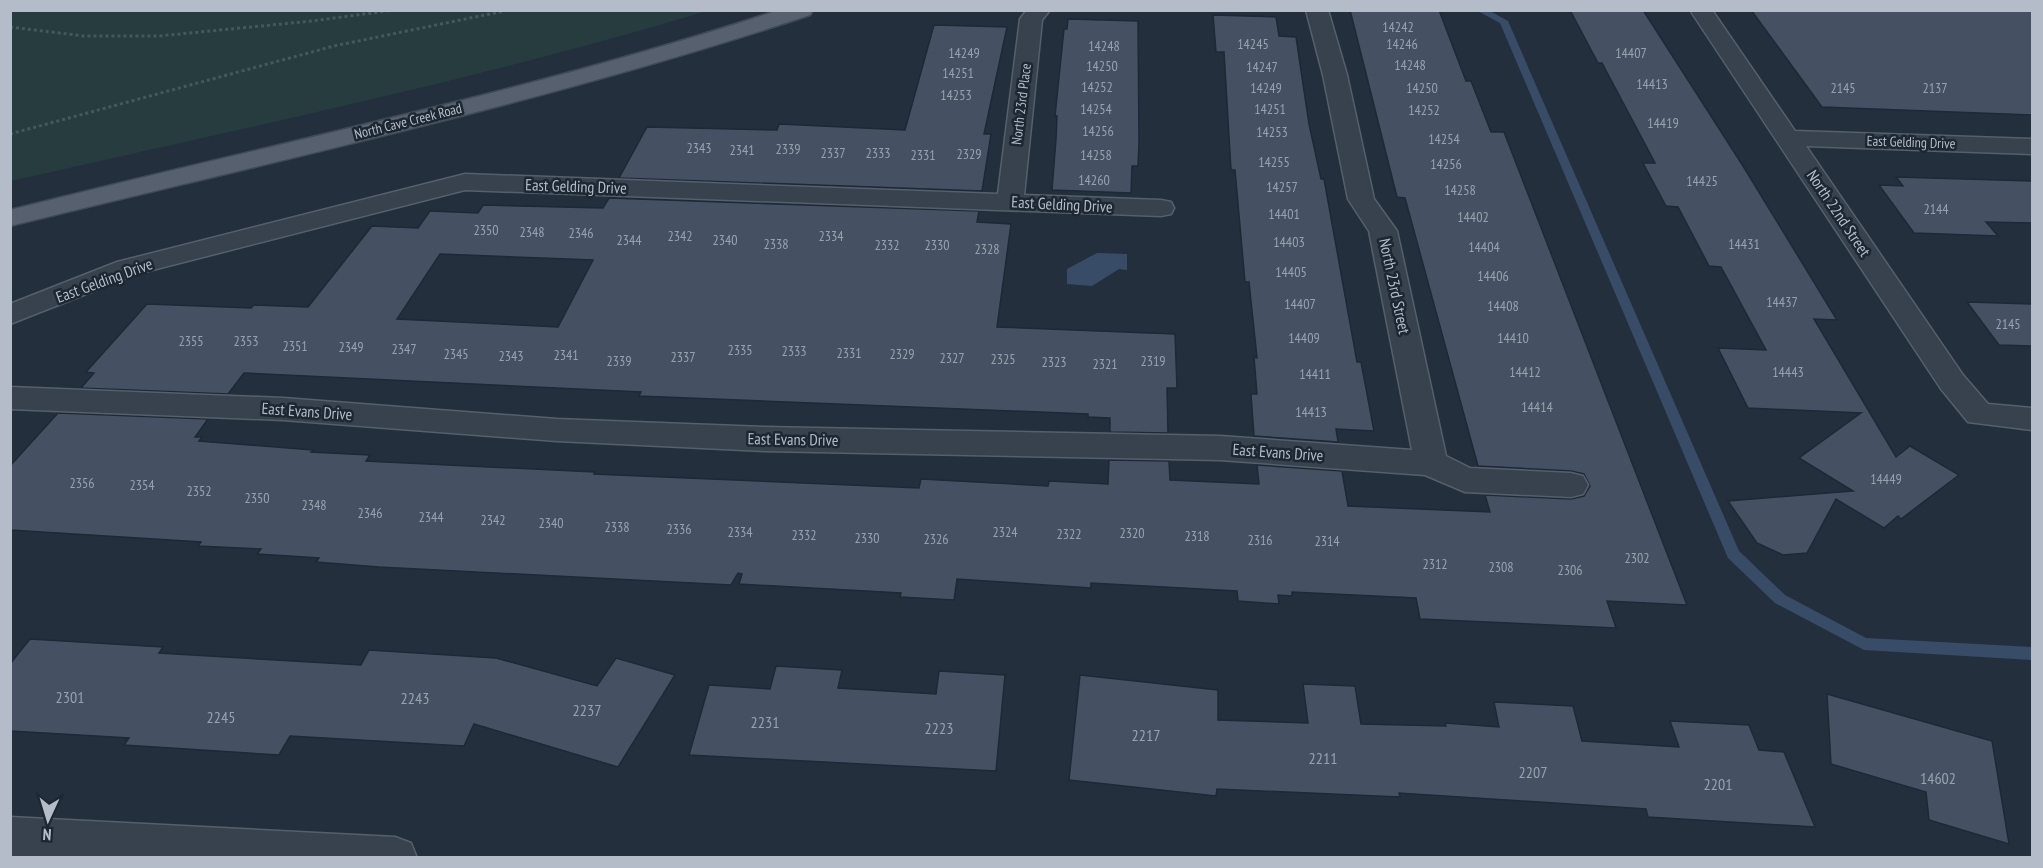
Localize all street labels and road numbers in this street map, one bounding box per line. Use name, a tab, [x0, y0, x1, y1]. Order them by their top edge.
street label: North 23rd Place	[1007, 62, 1035, 146]
street label: North Cave Creek Road	[352, 99, 464, 143]
street label: East Gelding Drive	[1866, 131, 1956, 153]
street label: North 22nd Street	[1803, 166, 1876, 261]
street label: East Gelding Drive	[525, 174, 627, 198]
street label: East Gelding Drive	[1011, 191, 1113, 217]
street label: North 23rd Street	[1375, 236, 1415, 336]
street label: East Gelding Drive	[53, 253, 155, 307]
street label: East Evans Drive	[261, 398, 353, 424]
street label: East Evans Drive	[747, 428, 839, 450]
street label: East Evans Drive	[1232, 439, 1324, 465]

